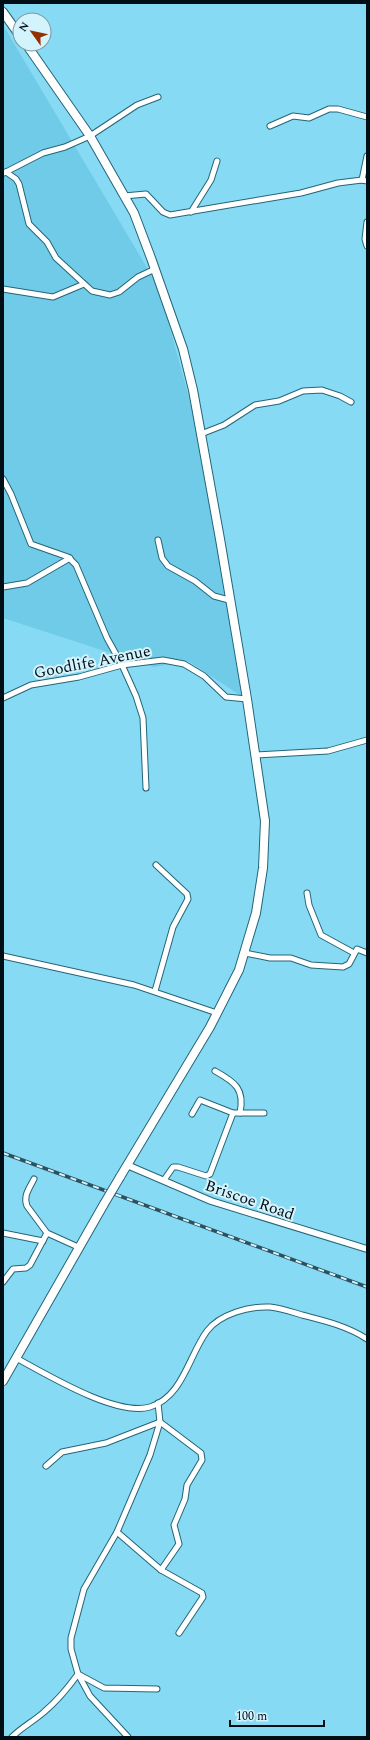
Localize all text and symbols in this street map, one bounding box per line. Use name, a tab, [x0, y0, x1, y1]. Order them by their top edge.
north arrow	[12, 12, 52, 52]
text: N	[14, 18, 34, 35]
street label: Goodlife Avenue	[32, 639, 153, 685]
street label: Briscoe Road	[202, 1173, 298, 1226]
scale bar	[230, 1702, 324, 1728]
text: 100 m	[236, 1707, 267, 1726]

